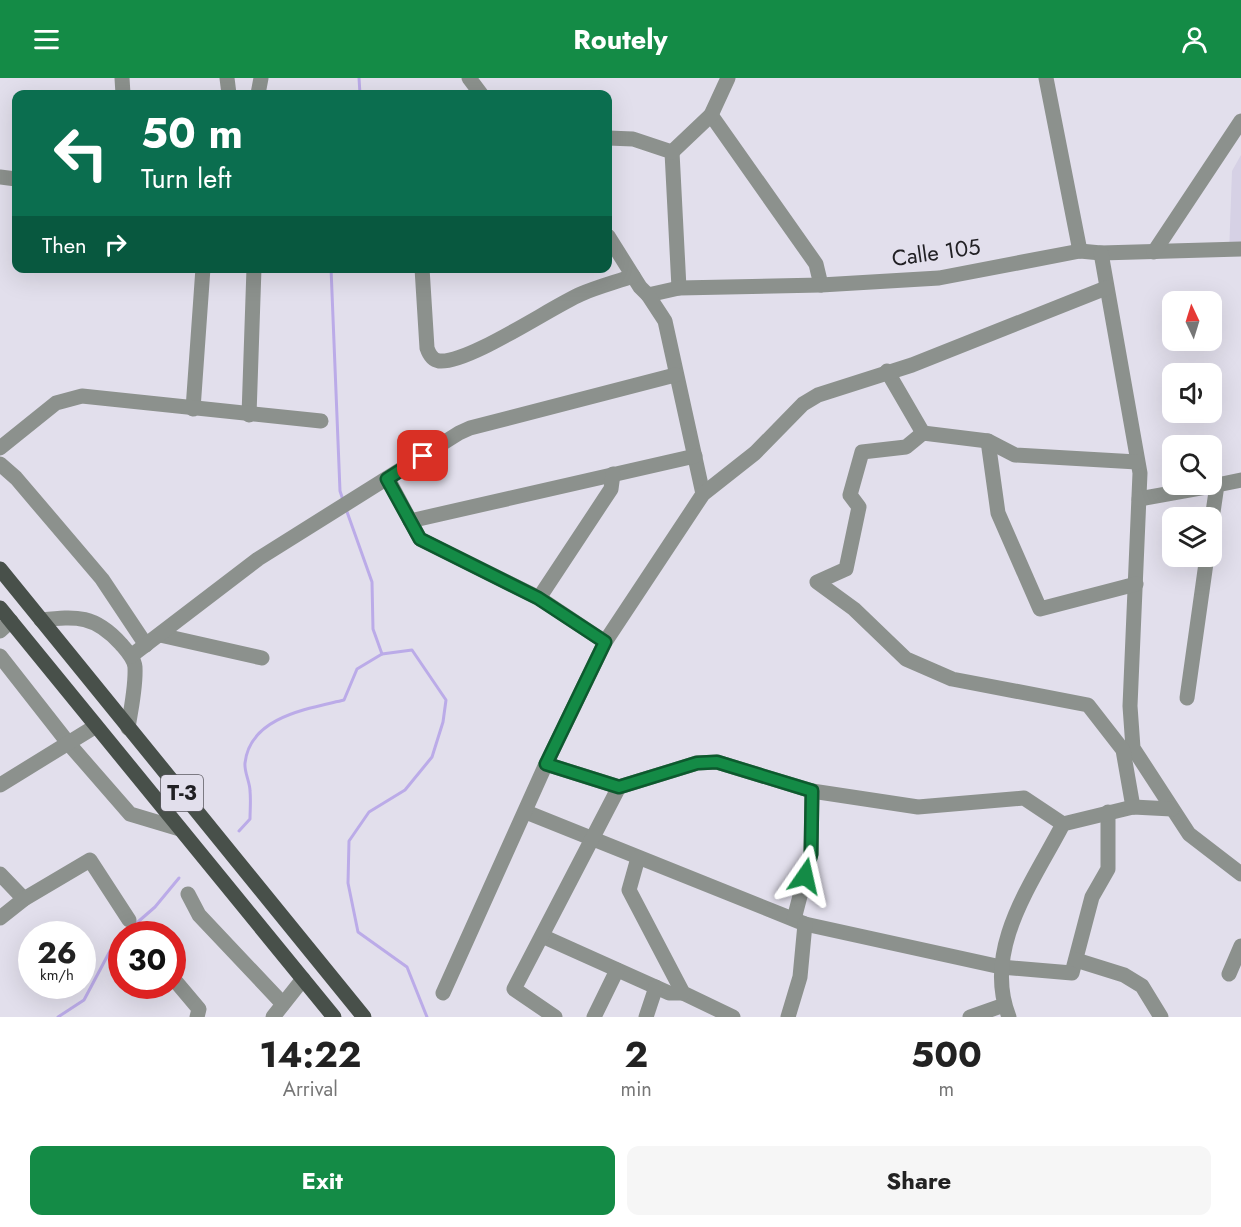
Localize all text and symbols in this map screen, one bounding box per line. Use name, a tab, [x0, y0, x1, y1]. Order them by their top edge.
text: Routely	[573, 20, 668, 59]
icon: menu	[30, 23, 63, 56]
icon: person	[1178, 23, 1211, 56]
text: 50 m	[141, 103, 243, 164]
icon: left	[42, 114, 120, 192]
text: Turn left	[141, 159, 231, 198]
icon: right	[99, 228, 132, 261]
text: Then	[42, 229, 87, 261]
street label: Calle 105	[890, 230, 982, 274]
north arrow	[1162, 291, 1222, 351]
map controls	[1162, 291, 1222, 567]
button: sound	[1162, 363, 1222, 423]
pin	[397, 430, 448, 481]
button: search	[1162, 435, 1222, 495]
icon: arrive	[406, 439, 439, 472]
button: layers	[1162, 507, 1222, 567]
road number: T-3	[161, 775, 203, 811]
position arrow	[773, 844, 837, 908]
speed limit sign: 30	[108, 921, 186, 999]
text: 26	[37, 931, 77, 974]
text: km/h	[40, 964, 74, 986]
text: 14:22	[259, 1028, 361, 1080]
text: 2	[624, 1028, 648, 1080]
text: 500	[911, 1028, 982, 1080]
text: Arrival	[283, 1075, 338, 1104]
text: min	[621, 1075, 652, 1104]
text: m	[939, 1075, 954, 1104]
button: Exit	[30, 1146, 615, 1215]
button: Share	[627, 1146, 1211, 1215]

